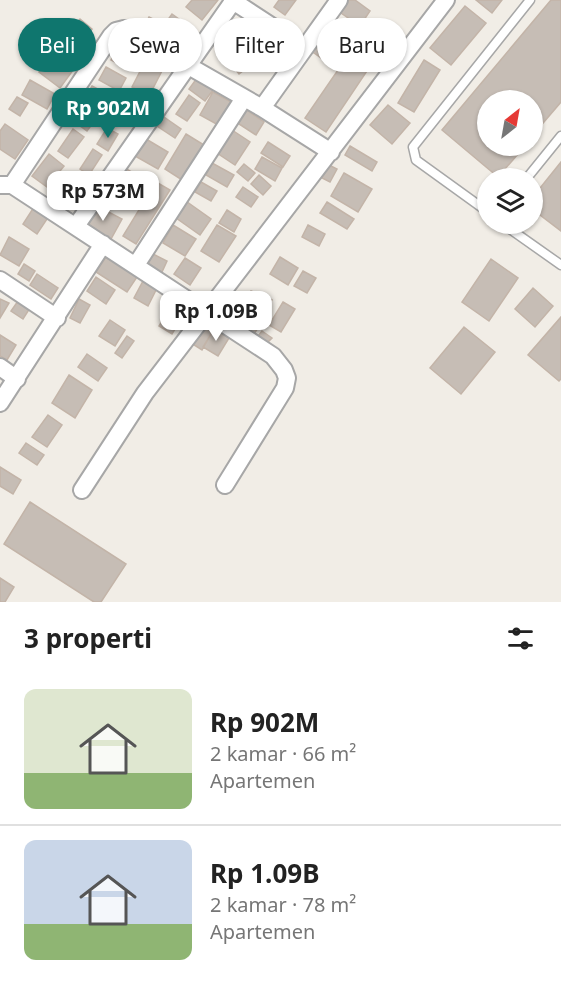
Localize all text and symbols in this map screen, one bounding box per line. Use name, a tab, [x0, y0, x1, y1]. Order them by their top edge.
chip: Beli	[18, 18, 96, 72]
chip: Sewa	[108, 18, 202, 72]
chip: Filter	[214, 18, 305, 72]
chip: Baru	[317, 18, 407, 72]
pin: Rp 902M	[53, 88, 163, 139]
north arrow	[477, 90, 543, 156]
map controls	[477, 90, 543, 234]
text: Rp 902M	[66, 94, 150, 121]
button: layers	[477, 168, 543, 234]
pin: Rp 573M	[48, 171, 158, 222]
text: Rp 573M	[61, 177, 145, 204]
pin: Rp 1.09B	[154, 291, 278, 342]
text: Rp 1.09B	[174, 297, 258, 324]
text: 3 properti	[24, 620, 152, 656]
icon: filters	[504, 622, 537, 655]
text: Rp 902M	[210, 704, 319, 740]
icon: home	[72, 713, 144, 785]
text: 2 kamar · 66 m²	[210, 740, 356, 767]
text: Apartemen	[210, 767, 315, 794]
text: Rp 1.09B	[210, 855, 319, 891]
icon: home	[72, 864, 144, 936]
text: 2 kamar · 78 m²	[210, 891, 356, 918]
text: Apartemen	[210, 918, 315, 945]

